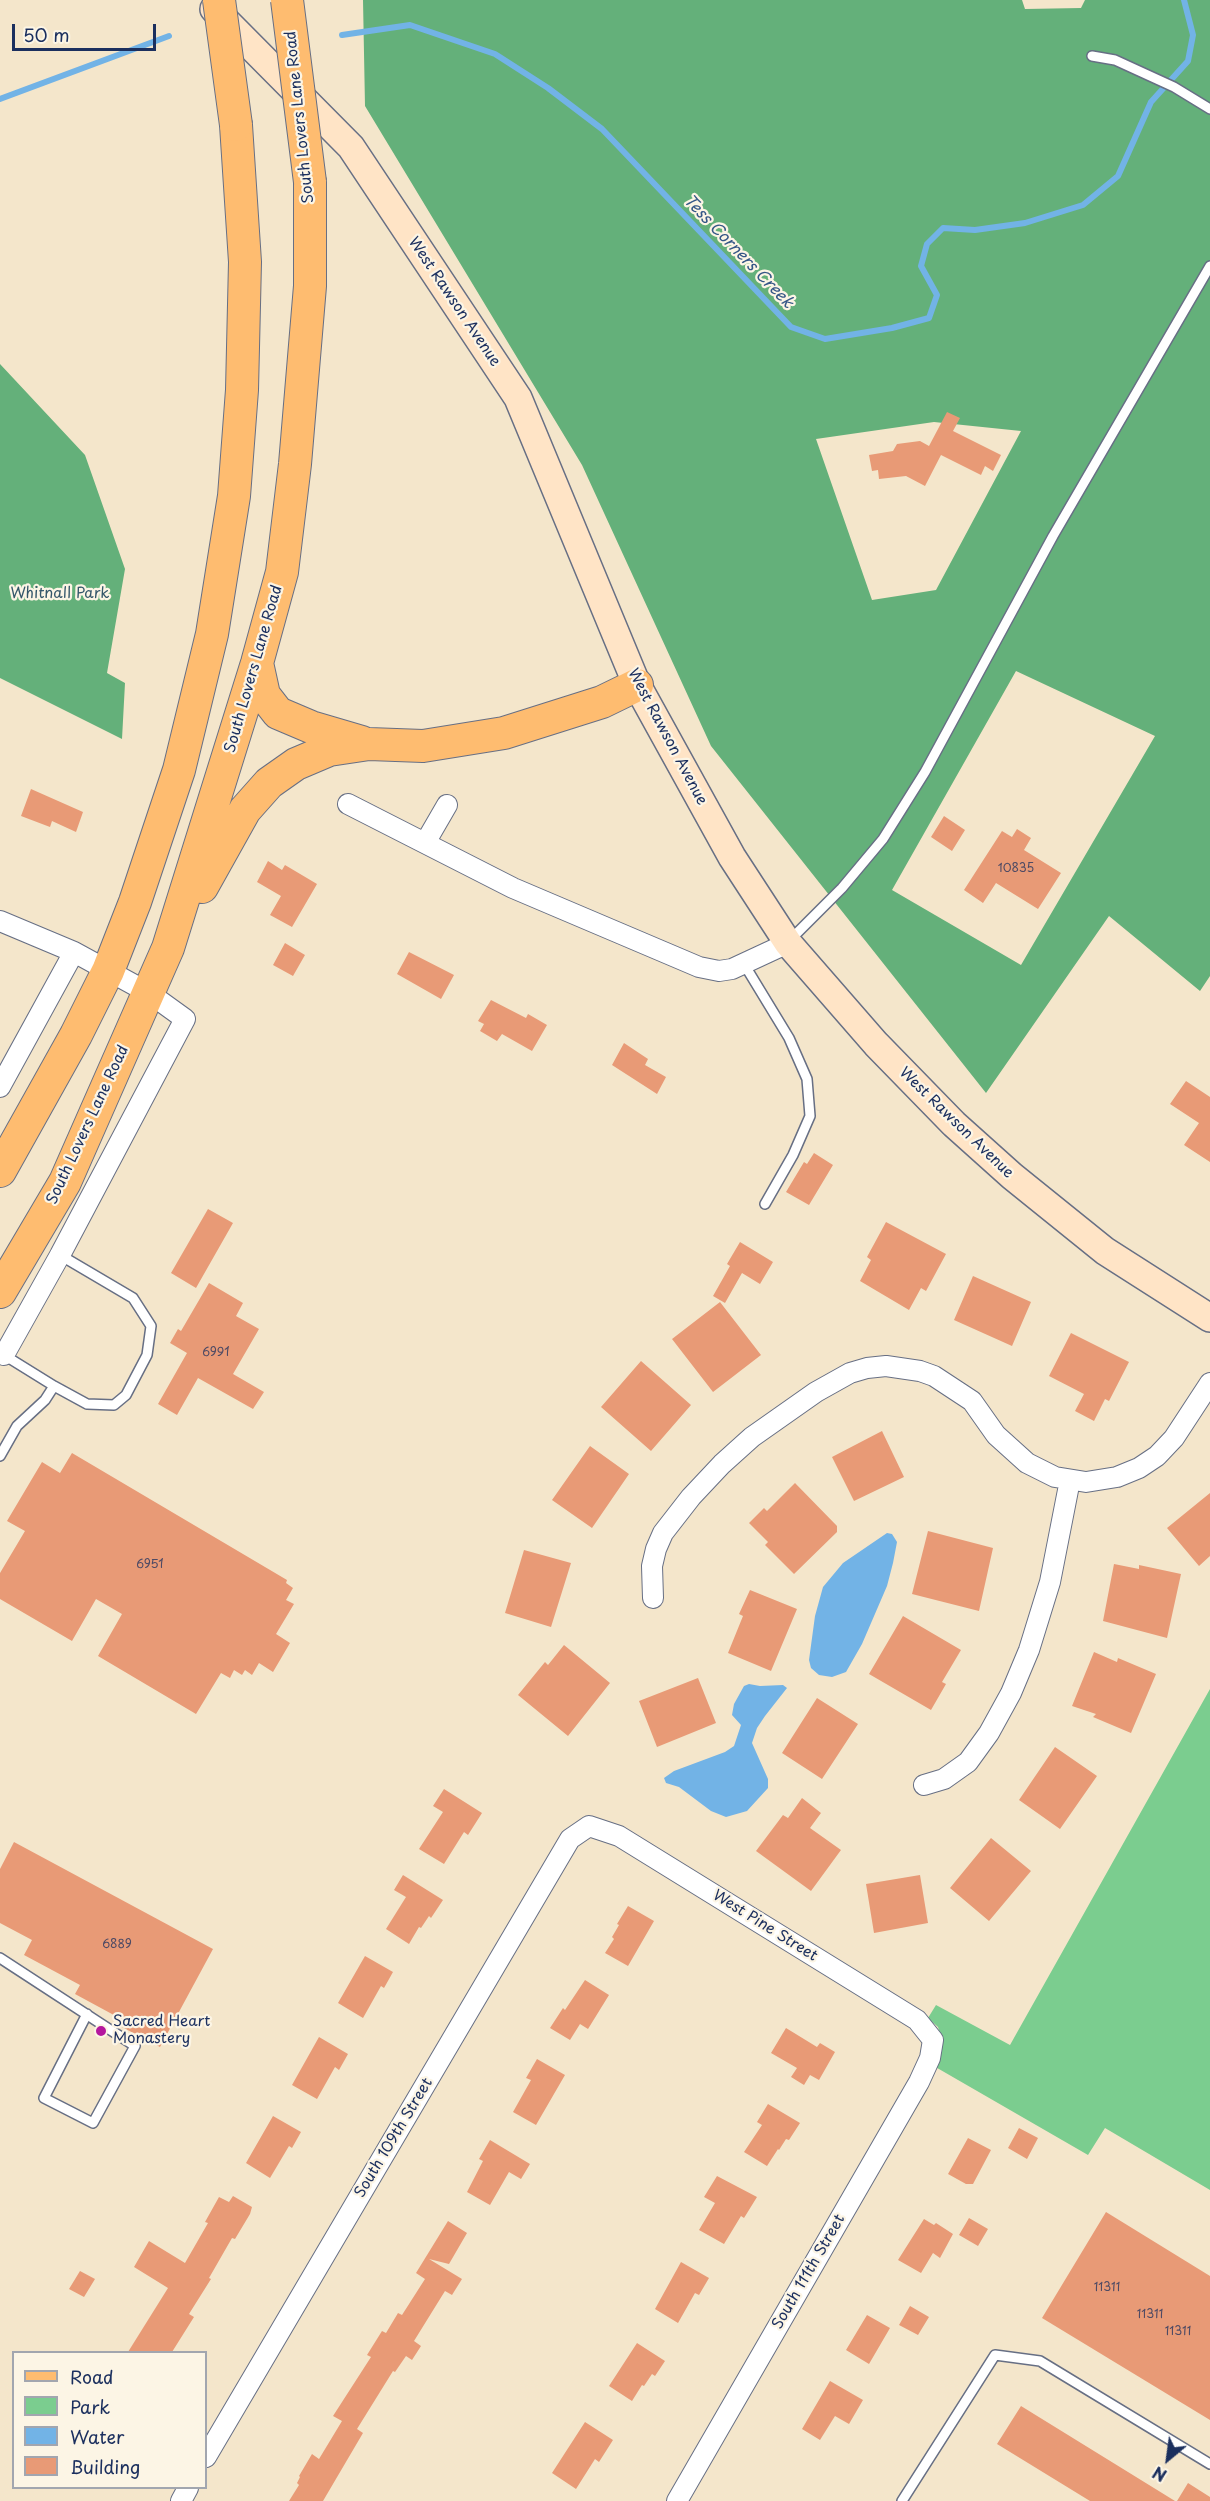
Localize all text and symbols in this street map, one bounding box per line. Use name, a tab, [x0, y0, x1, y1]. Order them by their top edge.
scale bar	[15, 12, 159, 50]
text: 50 m	[23, 21, 70, 48]
street label: South Lovers Lane Road	[282, 30, 318, 204]
water label: Tess Corners Creek	[679, 191, 797, 313]
street label: West Rawson Avenue	[404, 234, 504, 370]
street label: South Lovers Lane Road	[221, 583, 287, 755]
park label: Whitnall Park	[11, 585, 109, 603]
street label: West Rawson Avenue	[623, 666, 711, 808]
house number: 10835	[998, 862, 1034, 876]
street label: South Lovers Lane Road	[43, 1043, 133, 1207]
street label: West Rawson Avenue	[895, 1064, 1017, 1182]
house number: 6991	[202, 1346, 230, 1360]
house number: 6951	[136, 1558, 164, 1572]
street label: West Pine Street	[709, 1887, 821, 1965]
house number: 6889	[102, 1938, 132, 1952]
place label: Sacred Heart Monastery	[113, 2013, 210, 2048]
marker: Sacred Heart Monastery	[94, 2024, 108, 2038]
street label: South 109th Street	[351, 2075, 437, 2201]
street label: South 111th Street	[769, 2211, 849, 2333]
house number: 11311	[1094, 2281, 1120, 2295]
house number: 11311	[1137, 2308, 1163, 2322]
house number: 11311	[1165, 2325, 1191, 2339]
legend	[12, 2351, 207, 2489]
text: Road	[70, 2363, 114, 2390]
text: Park	[70, 2393, 110, 2420]
text: Water	[70, 2423, 124, 2450]
north arrow	[1138, 2429, 1198, 2489]
text: Building	[70, 2453, 140, 2480]
text: N	[1148, 2461, 1171, 2488]

